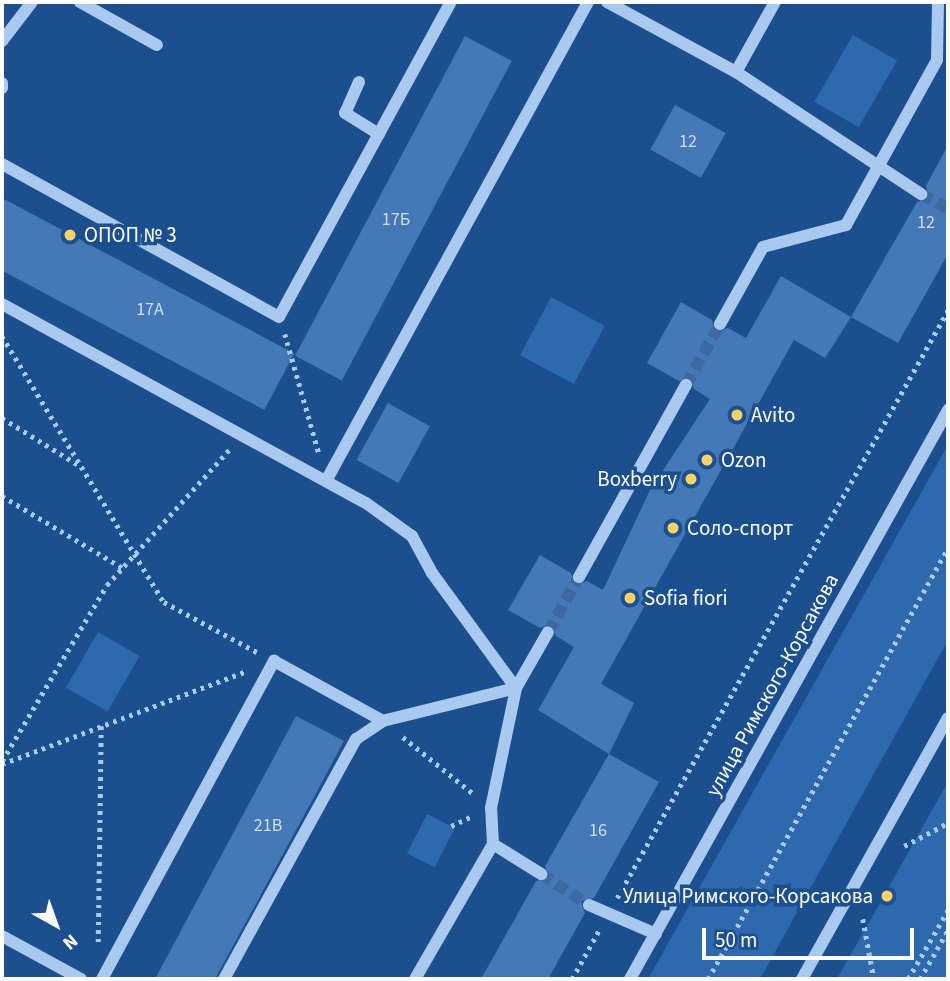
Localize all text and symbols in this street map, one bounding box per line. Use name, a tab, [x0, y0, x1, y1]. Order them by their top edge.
house number: 12	[679, 131, 697, 153]
house number: 17Б	[382, 209, 410, 231]
house number: 12	[917, 212, 935, 234]
place label: ОПОП № 3	[84, 222, 177, 248]
marker: ОПОП № 3	[62, 227, 78, 243]
house number: 17А	[136, 299, 164, 321]
place label: Avito	[751, 402, 795, 428]
marker: Avito	[729, 407, 745, 423]
place label: Ozon	[721, 447, 766, 473]
marker: Ozon	[699, 452, 715, 468]
place label: Boxberry	[597, 466, 677, 492]
marker: Boxberry	[683, 471, 699, 487]
place label: Соло-спорт	[687, 515, 793, 541]
marker: Соло-спорт	[665, 520, 681, 536]
street label: улица Римского-Корсакова	[700, 569, 844, 801]
place label: Sofia fiori	[644, 585, 728, 611]
marker: Sofia fiori	[622, 590, 638, 606]
house number: 21В	[254, 815, 282, 837]
house number: 16	[589, 820, 607, 842]
place label: Улица Римского-Корсакова	[623, 883, 873, 909]
marker: Улица Римского-Корсакова	[879, 888, 895, 904]
north arrow	[21, 890, 91, 960]
scale bar	[705, 914, 917, 958]
text: 50 m	[715, 925, 757, 955]
text: N	[56, 927, 83, 956]

